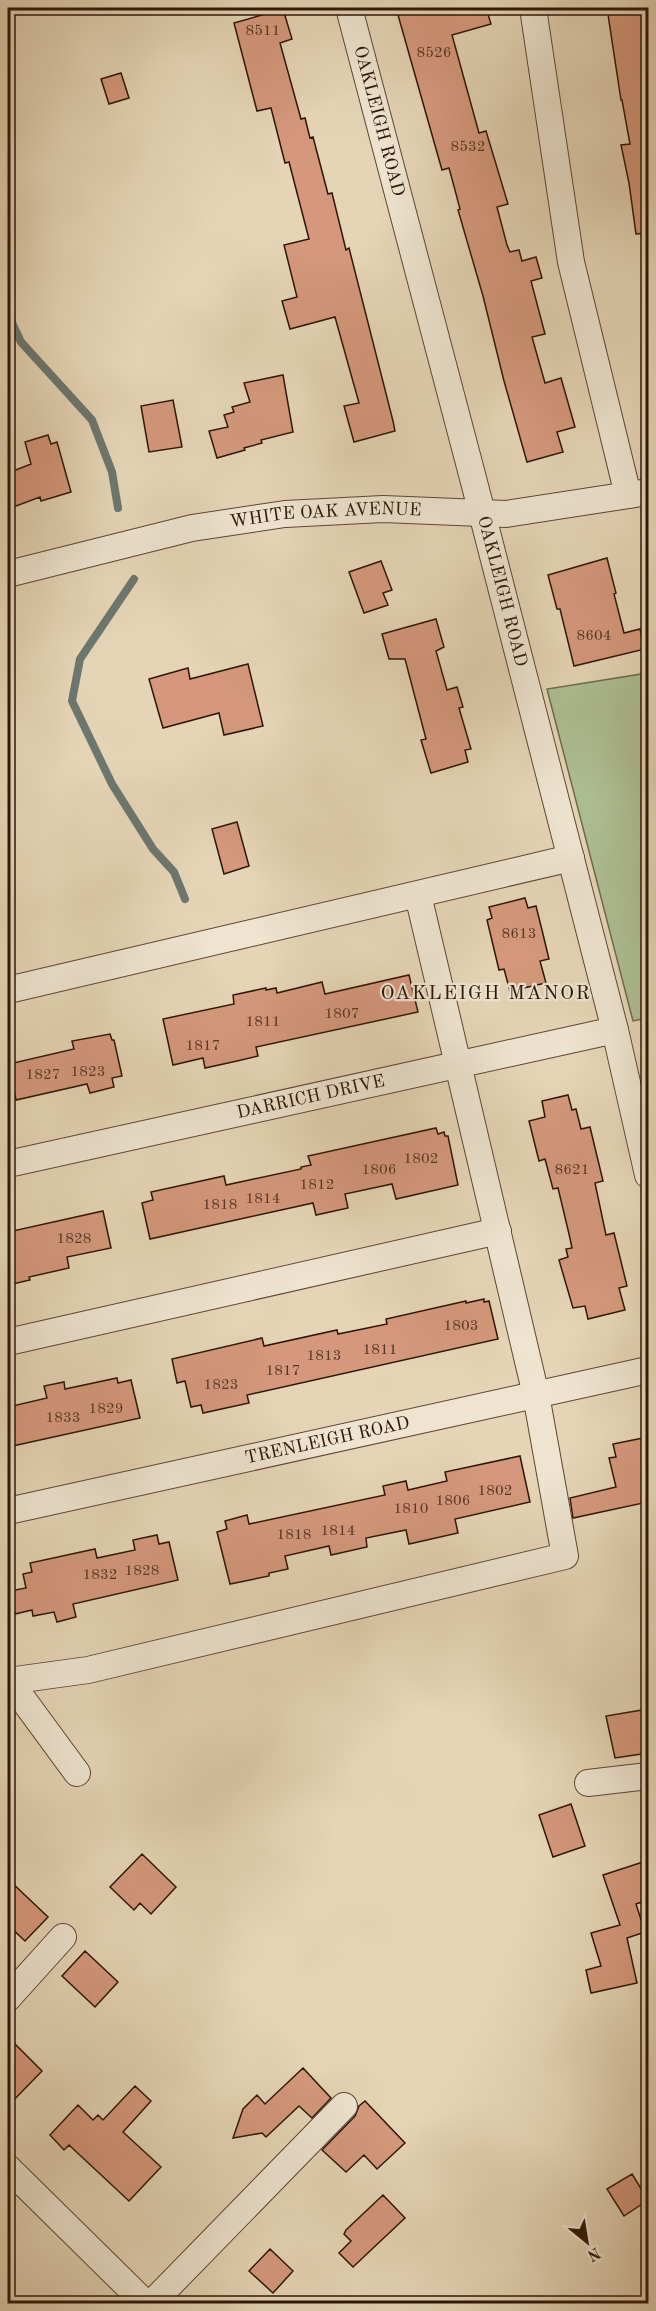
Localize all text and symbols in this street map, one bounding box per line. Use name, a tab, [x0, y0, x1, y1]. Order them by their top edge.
house number: 8511	[246, 24, 280, 39]
street label: OAKLEIGH ROAD	[350, 44, 407, 198]
house number: 8526	[417, 46, 451, 61]
house number: 8532	[451, 140, 485, 155]
street label: WHITE OAK AVENUE	[228, 500, 422, 531]
street label: OAKLEIGH ROAD	[474, 514, 530, 668]
house number: 8604	[577, 629, 611, 644]
house number: 8613	[502, 927, 536, 942]
district label: OAKLEIGH MANOR	[381, 984, 591, 1004]
house number: 1807	[325, 1007, 359, 1022]
house number: 1811	[246, 1015, 280, 1030]
house number: 1817	[186, 1039, 220, 1054]
house number: 1823	[71, 1065, 105, 1080]
house number: 1827	[26, 1068, 60, 1083]
street label: DARRICH DRIVE	[235, 1072, 386, 1122]
house number: 1802	[404, 1152, 438, 1167]
house number: 1806	[362, 1163, 396, 1178]
house number: 8621	[555, 1163, 589, 1178]
house number: 1812	[300, 1178, 334, 1193]
house number: 1814	[246, 1192, 280, 1207]
house number: 1818	[203, 1198, 237, 1213]
house number: 1828	[57, 1232, 91, 1247]
house number: 1803	[444, 1319, 478, 1334]
house number: 1811	[363, 1343, 397, 1358]
house number: 1813	[307, 1349, 341, 1364]
house number: 1817	[266, 1364, 300, 1379]
house number: 1823	[204, 1378, 238, 1393]
house number: 1829	[89, 1402, 123, 1417]
house number: 1833	[46, 1411, 80, 1426]
street label: TRENLEIGH ROAD	[243, 1414, 411, 1468]
house number: 1802	[478, 1484, 512, 1499]
house number: 1806	[436, 1494, 470, 1509]
house number: 1810	[394, 1502, 428, 1517]
house number: 1814	[321, 1524, 355, 1539]
house number: 1818	[277, 1528, 311, 1543]
house number: 1828	[125, 1564, 159, 1579]
house number: 1832	[83, 1568, 117, 1583]
north arrow	[557, 2212, 617, 2272]
text: N	[584, 2243, 603, 2264]

